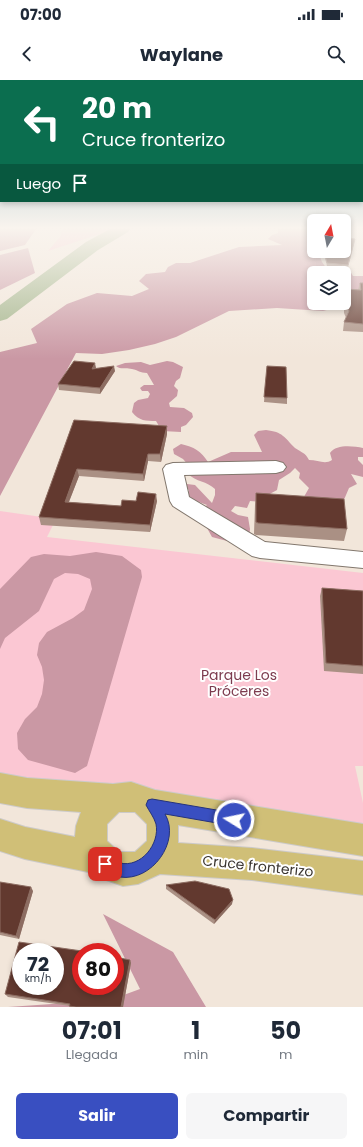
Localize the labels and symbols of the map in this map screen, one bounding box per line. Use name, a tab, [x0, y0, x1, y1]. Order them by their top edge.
north arrow	[307, 214, 351, 258]
park label: Parque Los Próceres	[201, 665, 277, 701]
position arrow	[213, 799, 255, 841]
pin	[88, 847, 122, 881]
street label: Cruce fronterizo	[202, 850, 314, 882]
speed limit sign: 80	[72, 943, 124, 995]

